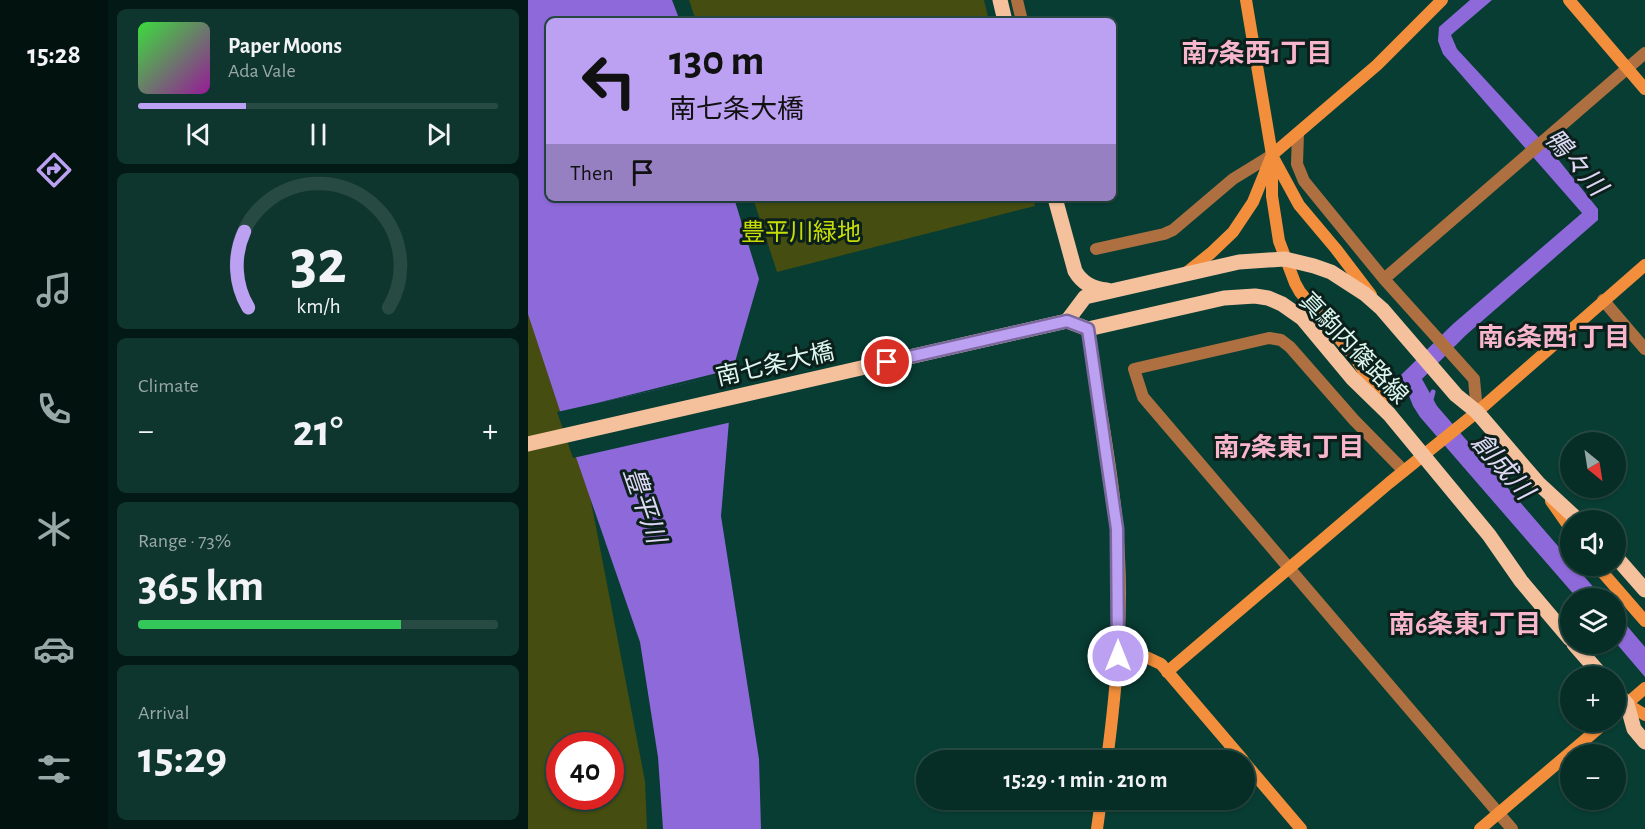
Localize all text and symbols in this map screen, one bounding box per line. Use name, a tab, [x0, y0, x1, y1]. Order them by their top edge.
text: Paper Moons	[228, 35, 342, 57]
district label: 南7条西1丁目	[1182, 39, 1332, 67]
text: 130 m	[669, 40, 764, 82]
text: 15:28	[27, 41, 81, 68]
icon: left	[570, 42, 648, 120]
text: Ada Vale	[228, 61, 296, 81]
text: 南七条大橋	[669, 96, 804, 123]
icon: previous	[182, 118, 215, 151]
icon: pause	[302, 118, 335, 151]
icon: next	[422, 118, 455, 151]
water label: 鴨々川	[1540, 124, 1613, 203]
icon: directions	[33, 149, 75, 191]
icon: arrive	[626, 156, 659, 189]
text: Then	[570, 162, 614, 184]
park label: 豊平川緑地	[741, 219, 861, 245]
text: 32	[290, 232, 346, 294]
icon: music	[33, 269, 75, 311]
street label: 真駒内篠路線	[1295, 287, 1413, 409]
text: km/h	[296, 296, 340, 317]
district label: 南6条西1丁目	[1478, 323, 1630, 351]
pin	[861, 336, 912, 387]
street label: 南七条大橋	[714, 338, 836, 390]
icon: arrive	[870, 345, 903, 378]
text: Climate	[138, 376, 199, 396]
icon: phone	[33, 388, 75, 430]
text: 21°	[293, 409, 343, 454]
text: −	[138, 415, 154, 448]
text: +	[482, 415, 498, 448]
water label: 創成川	[1467, 428, 1540, 507]
north arrow	[1560, 432, 1626, 498]
map controls	[1560, 432, 1626, 810]
district label: 南7条東1丁目	[1214, 433, 1364, 461]
water label: 豊平川	[619, 464, 671, 549]
icon: climate	[33, 508, 75, 550]
button: sound	[1560, 510, 1626, 576]
text: Range · 73%	[138, 531, 231, 551]
text: 365 km	[138, 564, 264, 609]
button: layers	[1560, 588, 1626, 654]
district label: 南6条東1丁目	[1389, 610, 1541, 638]
position arrow	[1086, 624, 1150, 688]
icon: car	[33, 628, 75, 670]
button: +	[1560, 666, 1626, 732]
text: Arrival	[138, 703, 189, 723]
speed limit sign: 40	[546, 732, 624, 810]
text: 15:29	[138, 736, 227, 781]
button: −	[1560, 744, 1626, 810]
icon: filters	[33, 748, 75, 790]
text: 15:29 · 1 min · 210 m	[1003, 769, 1168, 791]

